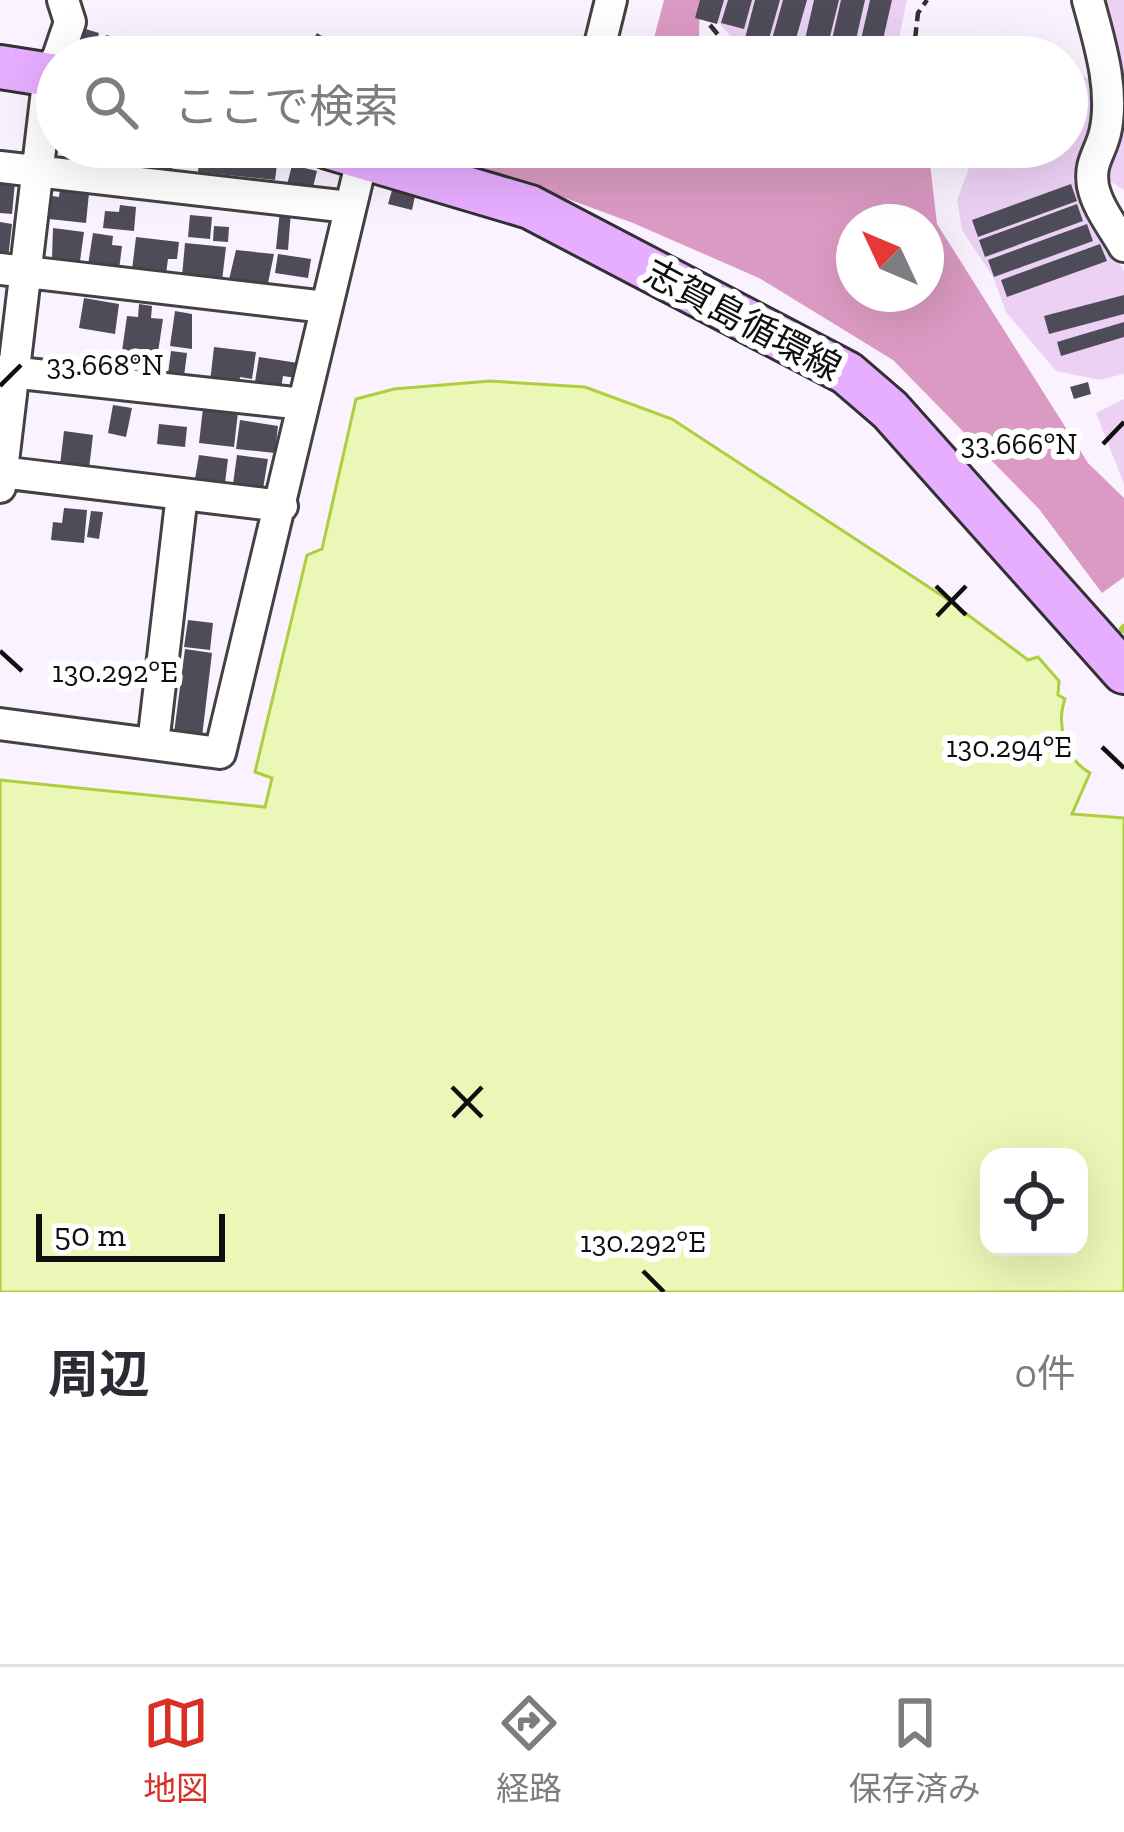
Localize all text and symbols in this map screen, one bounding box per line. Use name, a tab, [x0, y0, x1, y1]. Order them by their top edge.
search box	[36, 36, 1088, 168]
icon: search	[78, 69, 144, 135]
text: ここで検索	[174, 80, 399, 134]
north arrow	[836, 204, 944, 312]
street label: 志賀島循環線	[638, 250, 848, 390]
text: 33.668°N	[46, 347, 164, 383]
text: 33.666°N	[961, 426, 1077, 462]
text: 130.292°E	[52, 654, 178, 690]
text: 130.294°E	[946, 729, 1072, 765]
map controls	[980, 1148, 1088, 1256]
button: locate	[980, 1148, 1088, 1256]
scale bar	[36, 1208, 225, 1261]
text: 50 m	[54, 1215, 126, 1254]
text: 130.292°E	[580, 1224, 706, 1260]
text: 周辺	[48, 1344, 150, 1405]
text: 0件	[1015, 1350, 1076, 1397]
tab: 地図	[143, 1690, 209, 1810]
tab: 経路	[496, 1690, 562, 1810]
tab: 保存済み	[849, 1690, 981, 1810]

